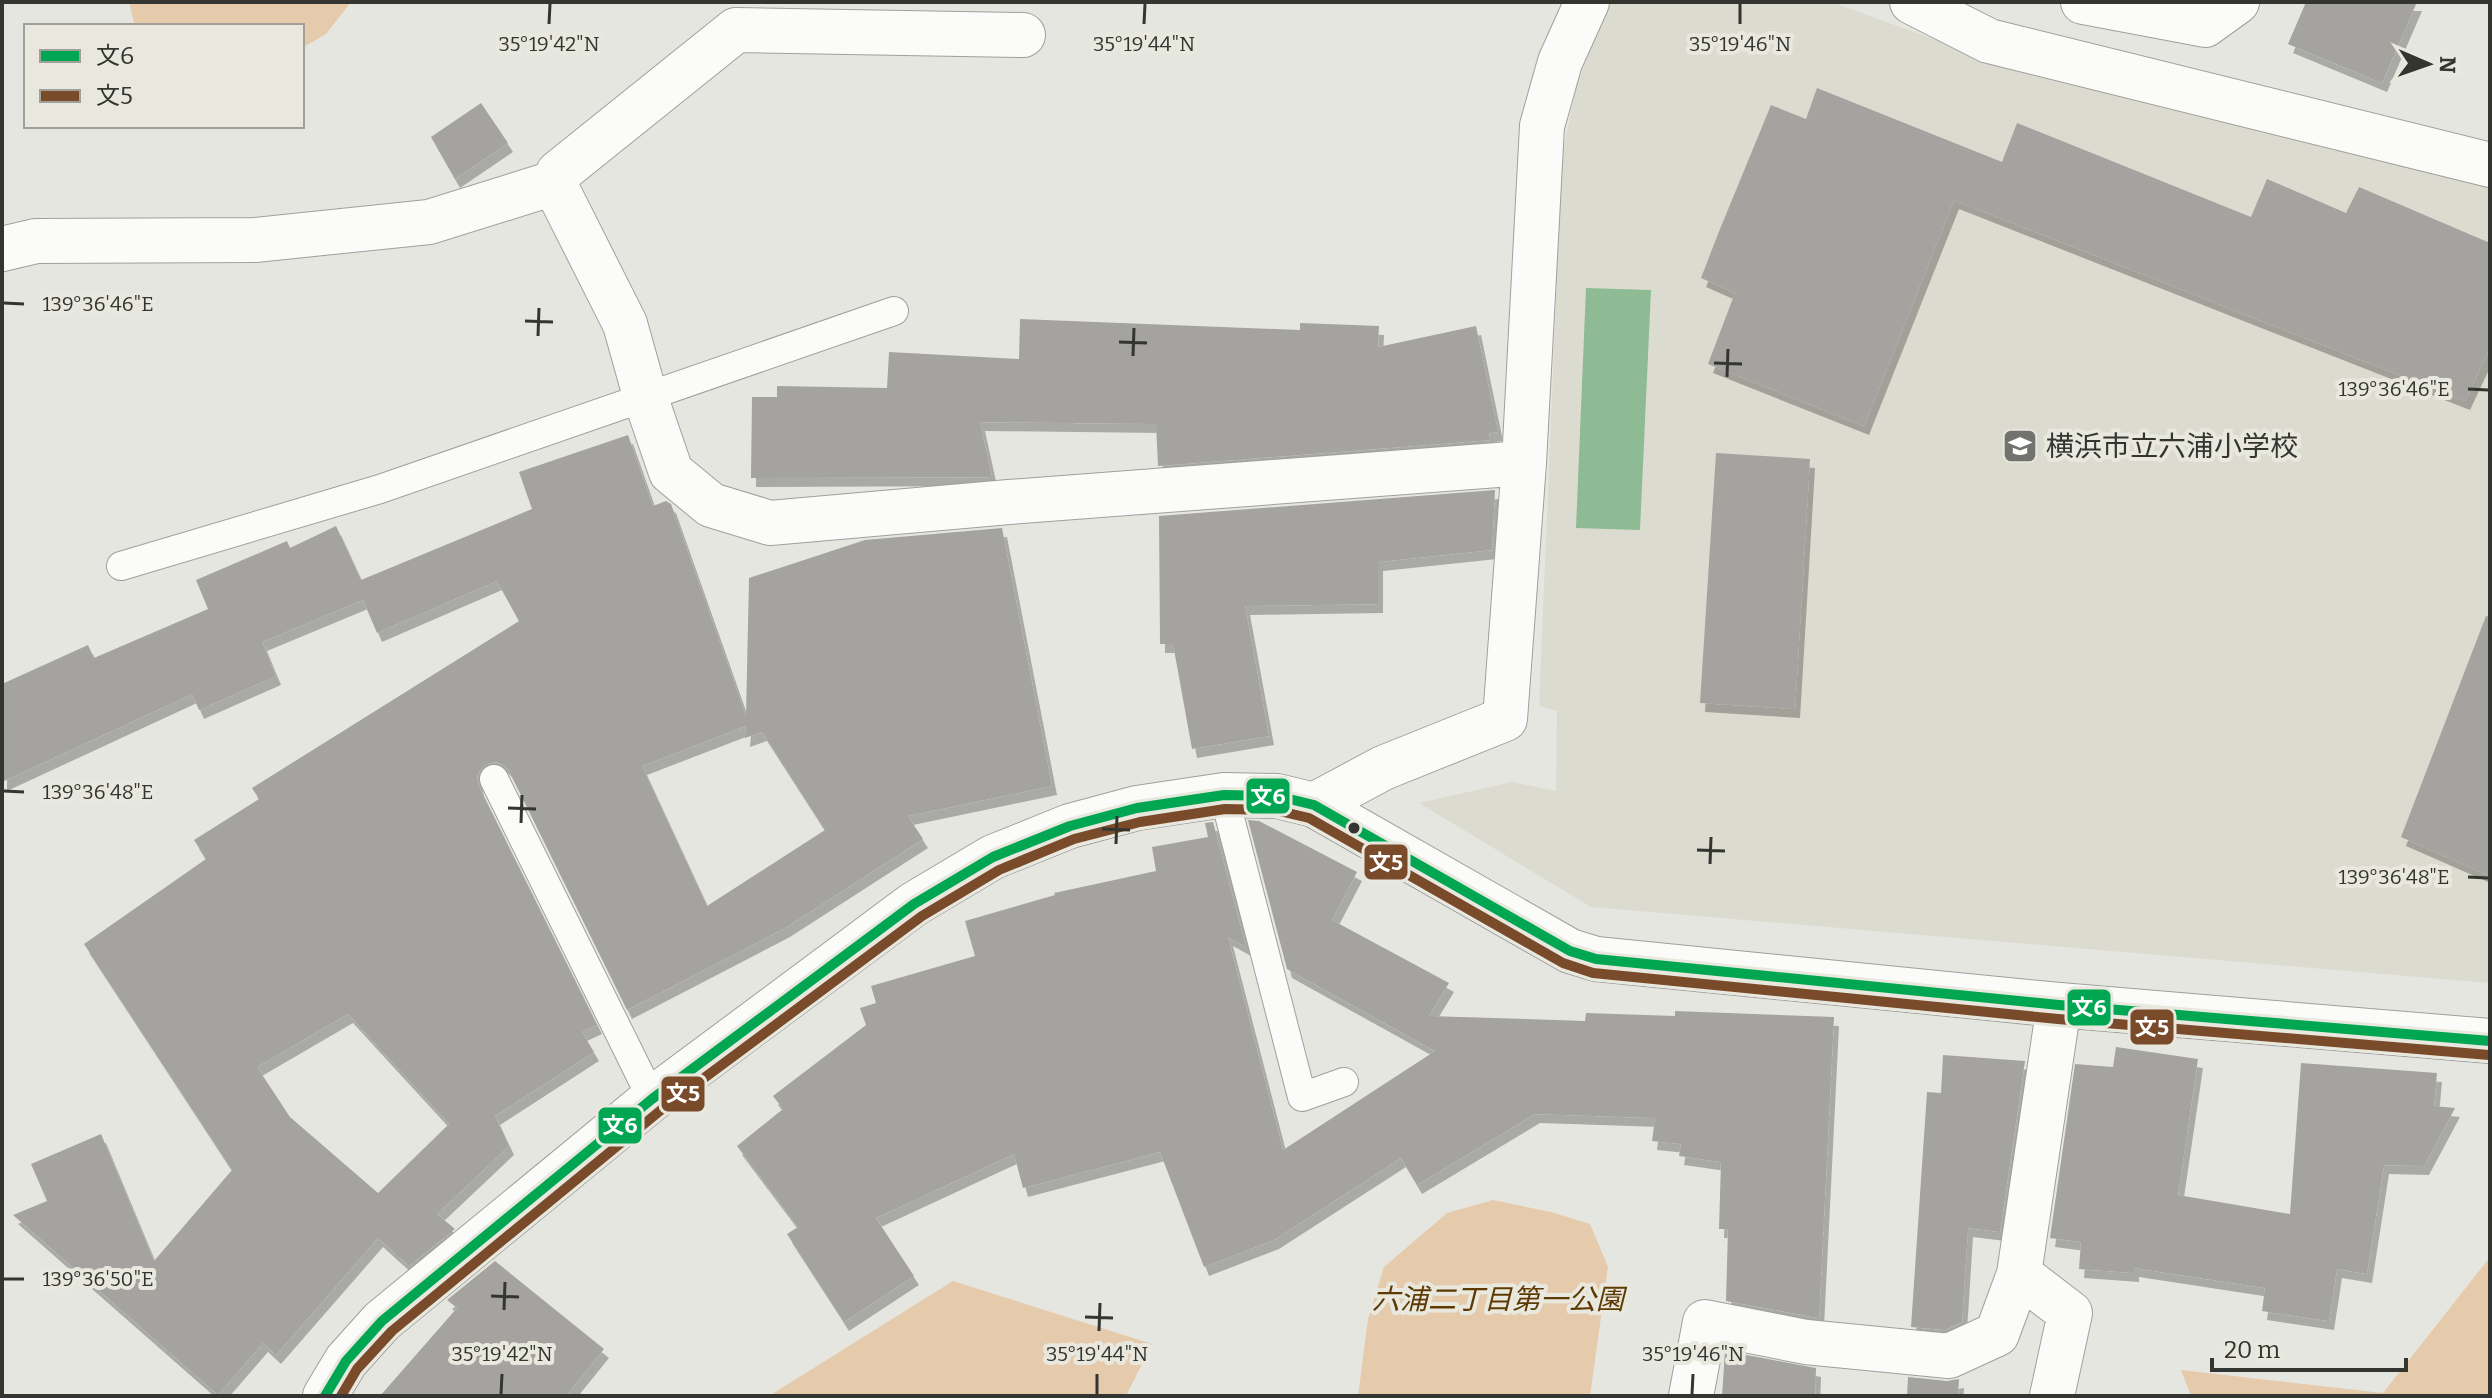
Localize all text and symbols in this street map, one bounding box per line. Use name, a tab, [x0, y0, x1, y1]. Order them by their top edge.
legend	[24, 24, 304, 128]
north arrow	[2388, 24, 2468, 104]
text: 35°19'42"N	[498, 32, 600, 56]
text: 35°19'44"N	[1093, 32, 1195, 56]
text: 35°19'46"N	[1689, 32, 1791, 56]
text: 文6	[96, 42, 134, 70]
text: N	[2434, 56, 2461, 74]
text: 文5	[96, 82, 133, 110]
text: 139°36'46"E	[42, 292, 154, 316]
text: 139°36'46"E	[2338, 377, 2450, 401]
school or university icon: 横浜市立六浦小学校	[2001, 427, 2039, 465]
place label: 横浜市立六浦小学校	[2046, 430, 2298, 463]
line badge: 文6	[1245, 777, 1291, 815]
text: 139°36'48"E	[43, 780, 153, 804]
text: 文6	[1250, 783, 1286, 810]
unlabelled marker	[1346, 820, 1362, 836]
line badge: 文5	[1363, 843, 1409, 881]
text: 文5	[1369, 849, 1403, 876]
text: 139°36'48"E	[2339, 865, 2449, 889]
line badge: 文6	[2066, 988, 2112, 1027]
text: 文6	[2071, 994, 2107, 1021]
line badge: 文5	[2129, 1008, 2175, 1046]
text: 文5	[2135, 1014, 2169, 1041]
line badge: 文5	[660, 1075, 706, 1113]
text: 文5	[666, 1080, 700, 1107]
line badge: 文6	[597, 1106, 643, 1145]
text: 文6	[602, 1112, 638, 1139]
text: 139°36'50"E	[42, 1267, 154, 1291]
park label: 六浦二丁目第一公園	[1372, 1283, 1628, 1316]
scale bar	[2212, 1322, 2406, 1372]
text: 20 m	[2224, 1336, 2280, 1364]
text: 35°19'42"N	[451, 1342, 553, 1366]
text: 35°19'44"N	[1046, 1342, 1148, 1366]
text: 35°19'46"N	[1642, 1342, 1744, 1366]

